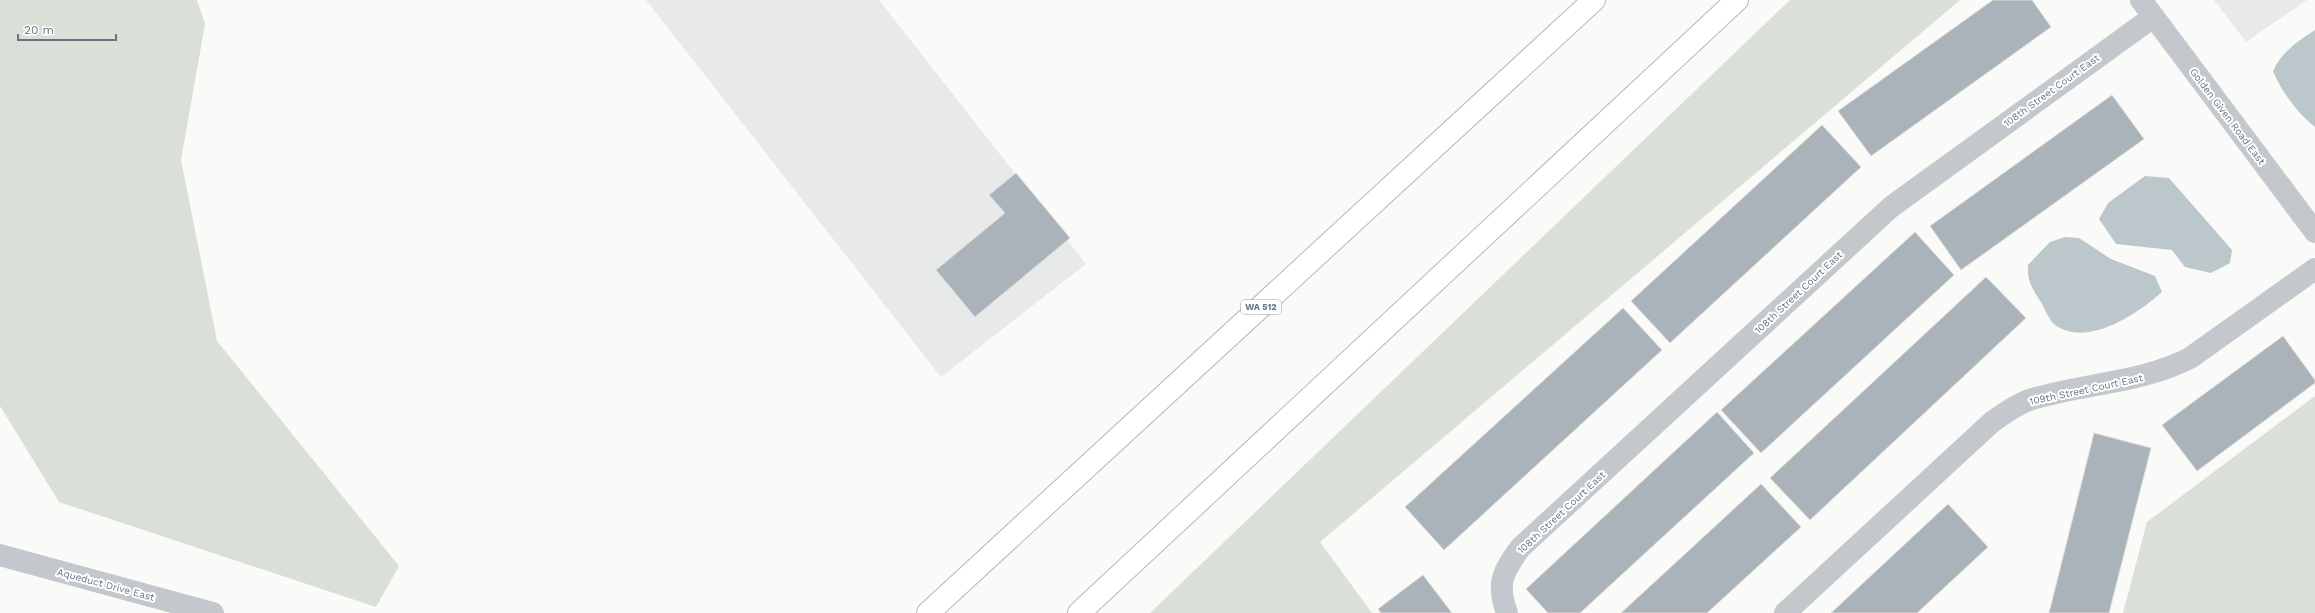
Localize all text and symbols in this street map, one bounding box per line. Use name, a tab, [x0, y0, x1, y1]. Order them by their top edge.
scale bar	[18, 16, 116, 42]
text: 20 m	[24, 23, 54, 37]
street label: 108th Street Court East	[2001, 52, 2102, 129]
street label: Golden Given Road East	[2188, 66, 2268, 167]
street label: 108th Street Court East	[1752, 248, 1845, 336]
road number: WA 512	[1241, 300, 1281, 314]
street label: 109th Street Court East	[2028, 372, 2145, 407]
street label: 108th Street Court East	[1515, 468, 1608, 556]
street label: Aqueduct Drive East	[56, 566, 156, 603]

